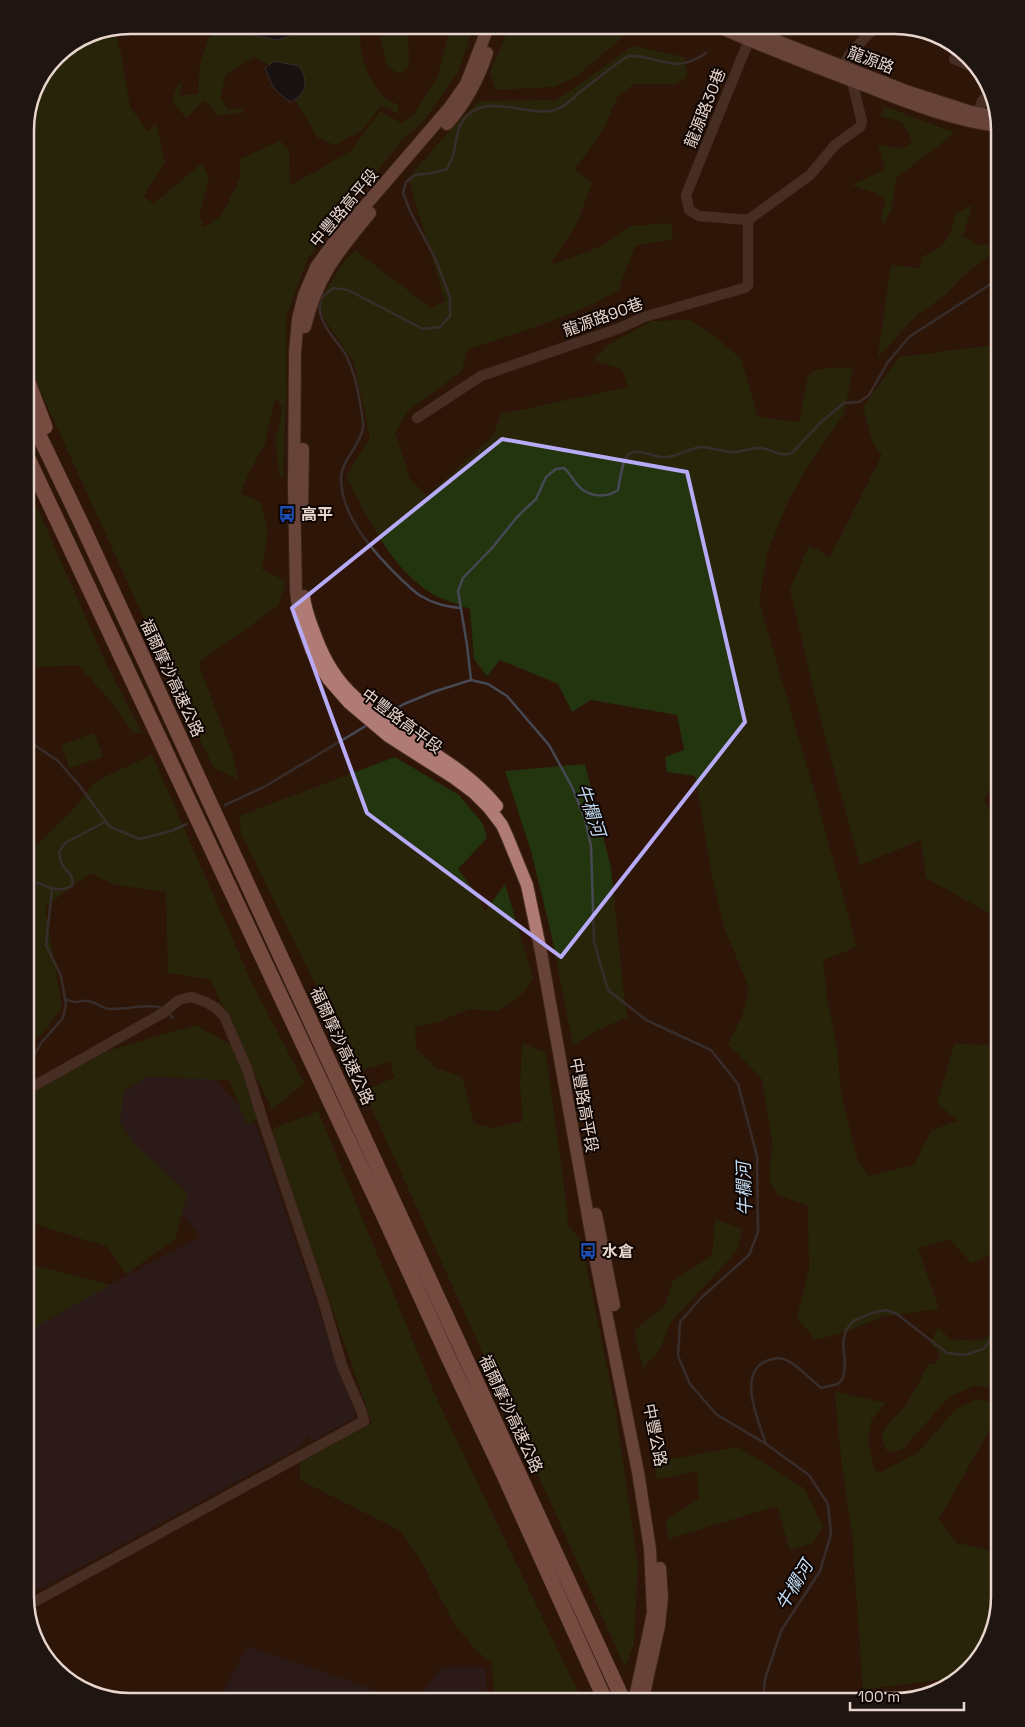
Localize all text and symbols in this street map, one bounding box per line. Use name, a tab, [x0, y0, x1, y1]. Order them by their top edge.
street label: 龍源路	[845, 42, 897, 78]
street label: 龍源路30巷	[680, 65, 730, 151]
street label: 中豐路高平段	[305, 164, 383, 252]
street label: 龍源路90巷	[560, 293, 646, 341]
bus stop icon: 高平	[277, 504, 297, 524]
place label: 高平	[301, 504, 333, 525]
street label: 福爾摩沙高速公路	[135, 616, 209, 740]
street label: 中豐路高平段	[357, 684, 447, 758]
water label: 牛欄河	[571, 781, 612, 842]
street label: 福爾摩沙高速公路	[305, 984, 379, 1108]
street label: 中豐路高平段	[565, 1056, 603, 1154]
water label: 牛欄河	[731, 1159, 756, 1216]
bus stop icon: 水倉	[578, 1241, 598, 1261]
place label: 水倉	[602, 1241, 634, 1262]
street label: 福爾摩沙高速公路	[474, 1352, 548, 1476]
street label: 中豐公路	[639, 1402, 671, 1468]
water label: 牛欄河	[770, 1553, 819, 1614]
scale bar	[850, 1680, 964, 1712]
text: 100 m	[858, 1687, 900, 1706]

